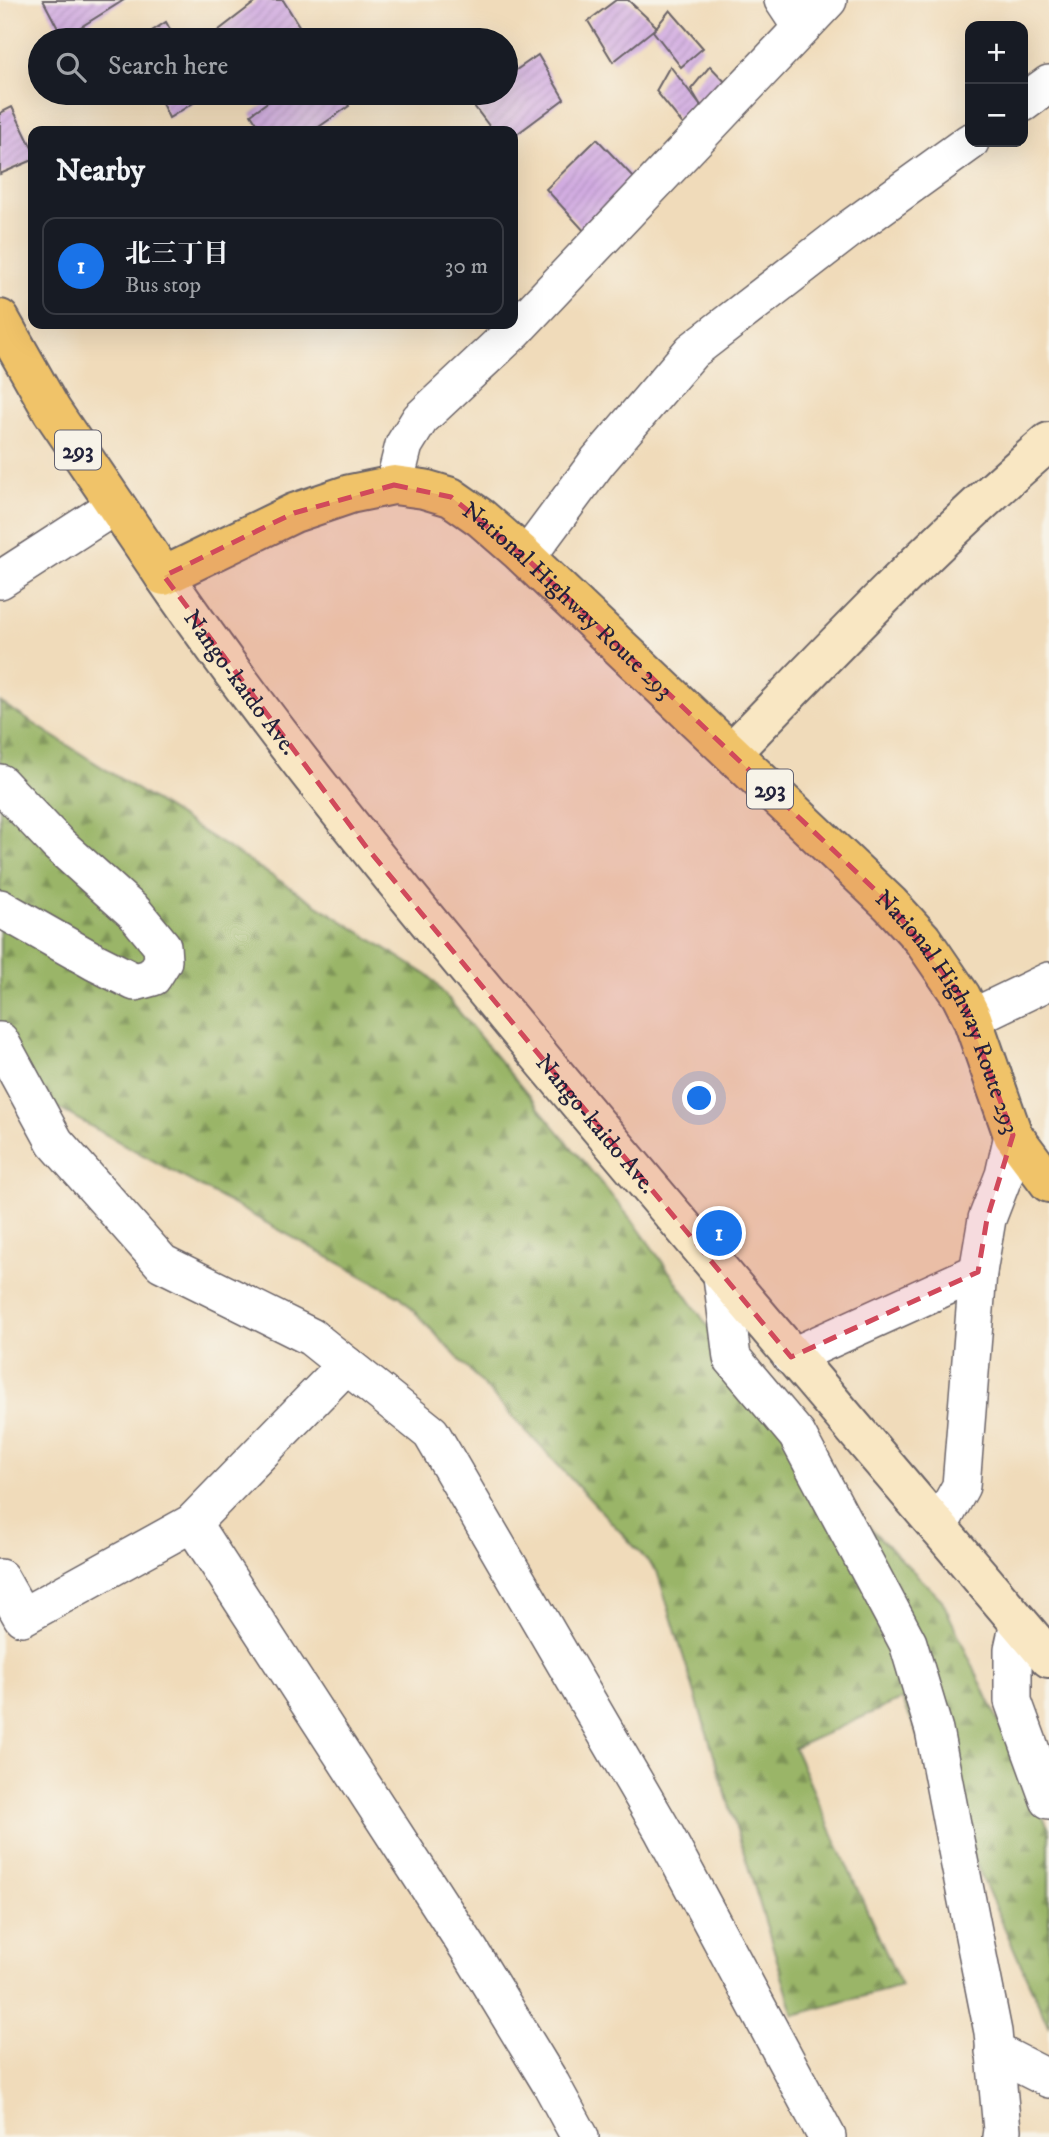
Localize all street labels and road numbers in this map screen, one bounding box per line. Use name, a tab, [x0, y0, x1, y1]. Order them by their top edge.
road number: 293	[55, 431, 101, 470]
street label: National Highway Route 293	[456, 496, 679, 706]
street label: Nango-kaido Ave.	[176, 604, 304, 761]
road number: 293	[747, 769, 793, 808]
street label: National Highway Route 293	[868, 884, 1025, 1138]
street label: Nango-kaido Ave.	[528, 1048, 663, 1200]

